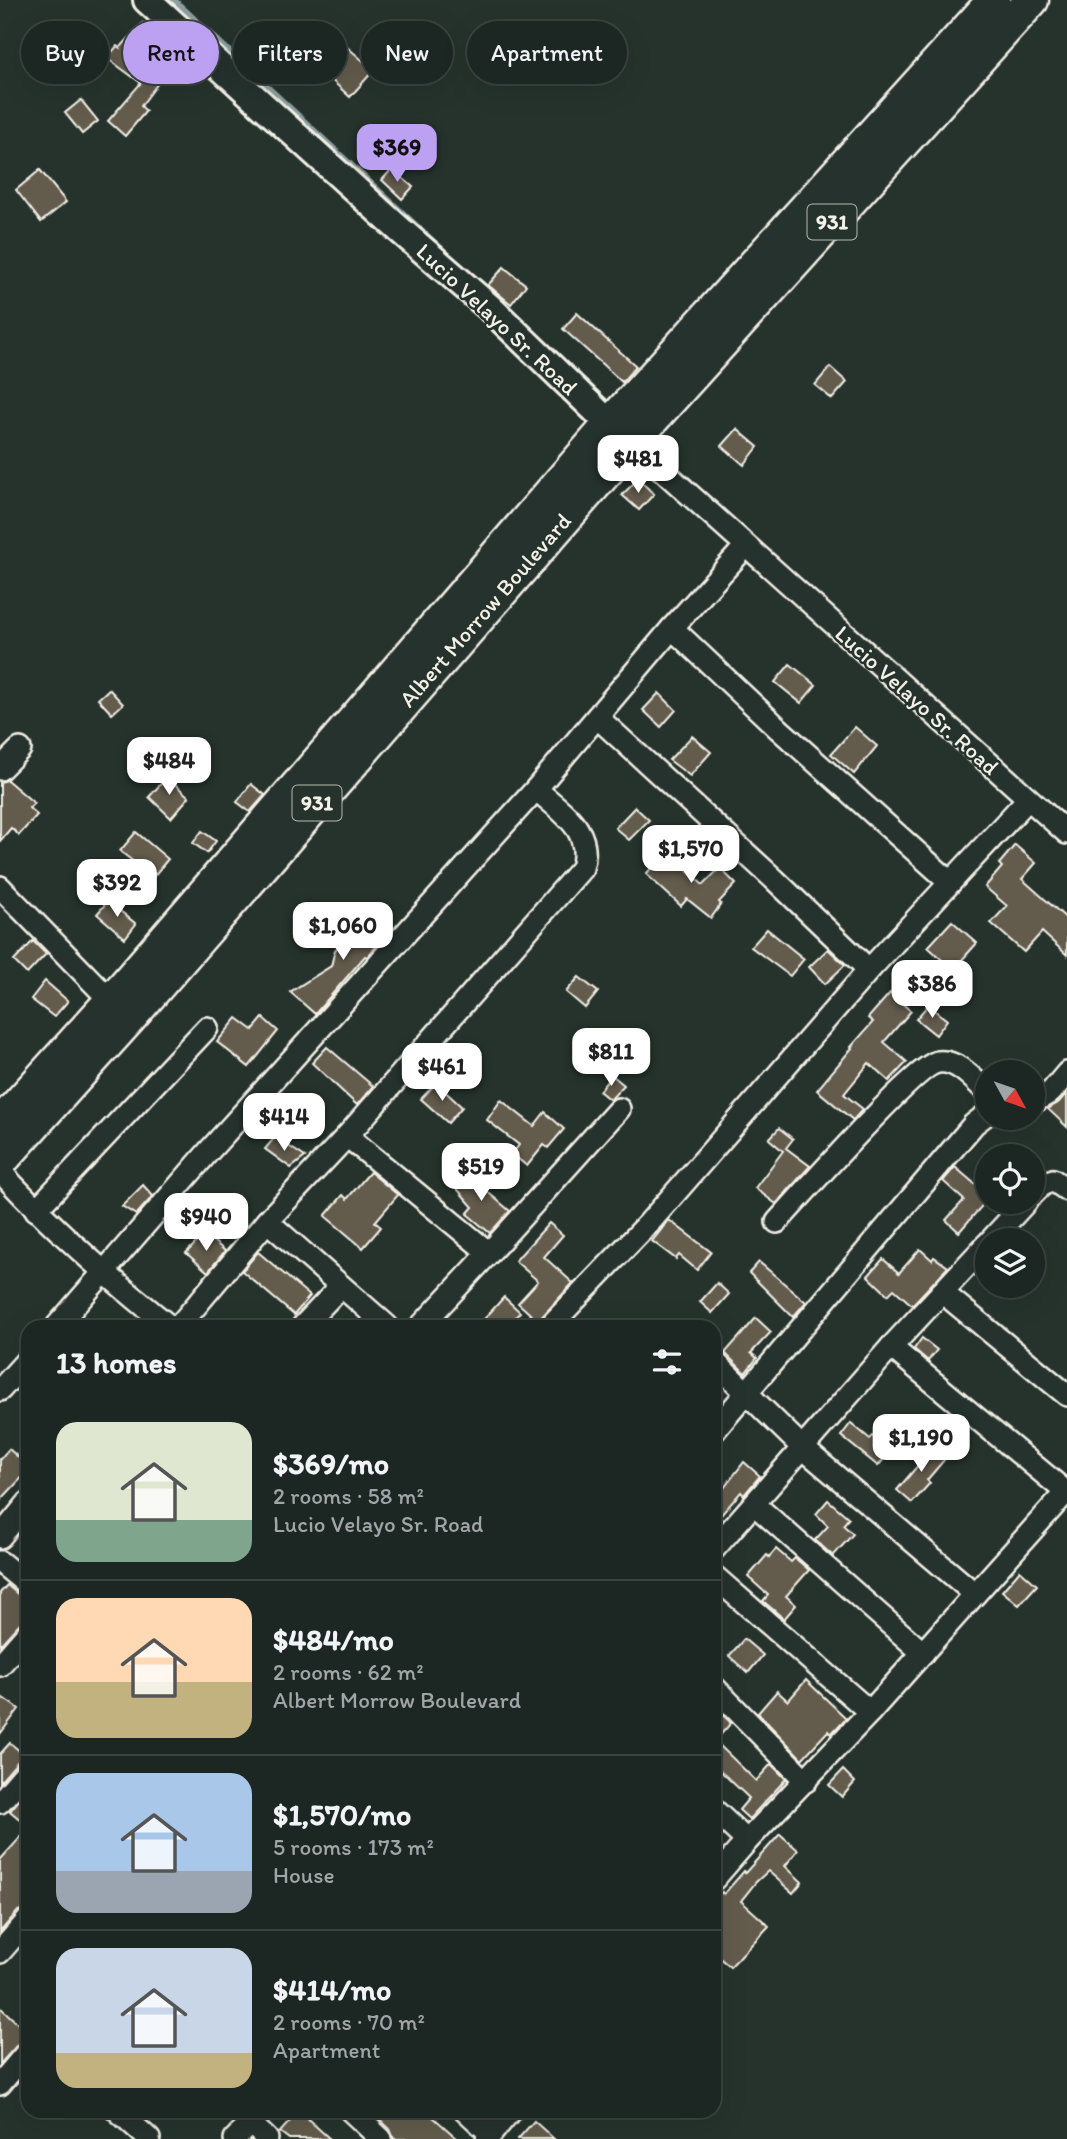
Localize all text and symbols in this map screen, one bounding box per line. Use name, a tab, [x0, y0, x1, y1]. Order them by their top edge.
chip: Buy	[21, 21, 109, 84]
chip: Rent	[123, 21, 219, 84]
chip: Filters	[233, 21, 347, 84]
chip: New	[361, 21, 453, 84]
chip: Apartment	[467, 21, 627, 84]
pin: $369	[356, 124, 438, 184]
text: $369	[373, 133, 421, 161]
road number: 931	[808, 204, 856, 240]
street label: Lucio Velayo Sr. Road	[411, 237, 583, 401]
pin: $481	[597, 435, 679, 495]
text: $481	[614, 444, 662, 472]
street label: Albert Morrow Boulevard	[393, 507, 577, 713]
street label: Lucio Velayo Sr. Road	[829, 619, 1005, 781]
pin: $484	[128, 738, 210, 797]
text: $484	[143, 746, 195, 774]
road number: 931	[292, 786, 342, 820]
pin: $1,570	[634, 826, 748, 885]
text: $1,570	[658, 834, 724, 862]
pin: $392	[76, 860, 158, 919]
text: $392	[93, 868, 141, 896]
pin: $1,060	[286, 902, 400, 962]
text: $1,060	[309, 911, 377, 939]
pin: $386	[891, 960, 973, 1020]
text: $386	[908, 969, 956, 997]
pin: $811	[570, 1028, 652, 1088]
text: $811	[588, 1037, 634, 1065]
pin: $461	[401, 1044, 483, 1103]
text: $461	[418, 1052, 466, 1080]
north arrow	[975, 1060, 1045, 1130]
map controls	[975, 1060, 1045, 1298]
pin: $414	[243, 1094, 325, 1153]
text: $414	[259, 1102, 309, 1130]
pin: $519	[440, 1144, 522, 1203]
button: locate	[975, 1144, 1045, 1214]
text: $519	[458, 1152, 504, 1180]
pin: $940	[165, 1194, 247, 1253]
text: $940	[180, 1202, 232, 1230]
button: layers	[975, 1228, 1045, 1298]
icon: filters	[648, 1343, 686, 1381]
text: 13 homes	[56, 1344, 176, 1381]
pin: $1,190	[864, 1414, 978, 1474]
text: $1,190	[889, 1423, 953, 1451]
text: $369/mo	[273, 1445, 389, 1482]
icon: home	[112, 1450, 196, 1534]
text: 2 rooms · 58 m²	[273, 1482, 424, 1510]
text: Lucio Velayo Sr. Road	[273, 1510, 483, 1538]
text: $484/mo	[273, 1621, 394, 1658]
icon: home	[112, 1626, 196, 1710]
text: 2 rooms · 62 m²	[273, 1658, 424, 1686]
text: Albert Morrow Boulevard	[273, 1686, 521, 1714]
text: $1,570/mo	[273, 1796, 411, 1833]
icon: home	[112, 1801, 196, 1885]
text: 5 rooms · 173 m²	[273, 1833, 434, 1861]
text: House	[273, 1861, 335, 1889]
text: $414/mo	[273, 1971, 391, 2008]
icon: home	[112, 1976, 196, 2060]
text: 2 rooms · 70 m²	[273, 2008, 425, 2036]
text: Apartment	[273, 2036, 380, 2064]

